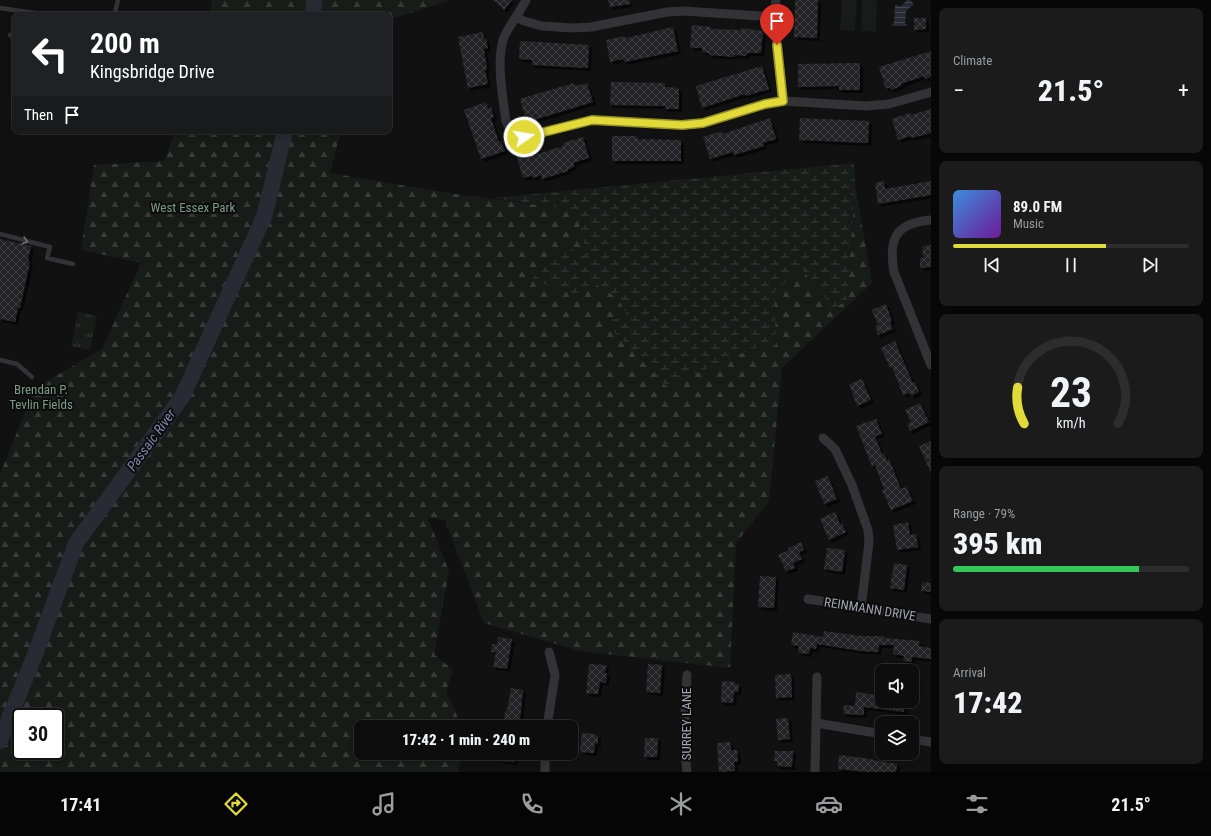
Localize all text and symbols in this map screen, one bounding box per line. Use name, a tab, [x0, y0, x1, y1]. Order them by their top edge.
pin	[760, 4, 794, 45]
icon: arrive	[766, 10, 788, 32]
text: 200 m	[90, 27, 160, 60]
icon: left	[24, 28, 76, 80]
text: Climate	[953, 53, 992, 68]
text: Kingsbridge Drive	[90, 61, 215, 82]
text: 21.5°	[1038, 73, 1104, 108]
text: −	[953, 78, 964, 103]
text: +	[1178, 78, 1189, 103]
icon: arrive	[61, 104, 83, 126]
text: Then	[24, 106, 53, 124]
position arrow	[503, 116, 545, 158]
text: 89.0 FM	[1013, 198, 1062, 216]
park label: West Essex Park	[151, 200, 236, 215]
text: Music	[1013, 216, 1044, 231]
one-way arrow	[22, 236, 28, 244]
icon: previous	[981, 254, 1003, 276]
icon: pause	[1060, 254, 1082, 276]
icon: next	[1139, 254, 1161, 276]
text: 23	[1050, 368, 1092, 417]
park label: Brendan P. Tevlin Fields	[9, 382, 73, 412]
water label: Passaic River	[123, 405, 179, 474]
text: km/h	[1056, 415, 1086, 431]
text: Range · 79%	[953, 506, 1015, 521]
text: 395 km	[953, 526, 1042, 561]
street label: REINMANN DRIVE	[823, 594, 917, 624]
map controls	[875, 664, 919, 760]
button: sound	[875, 664, 919, 708]
text: Arrival	[953, 665, 986, 680]
text: 17:42	[953, 685, 1022, 720]
street label: SURREY LANE	[679, 688, 694, 760]
speed limit sign: 30	[12, 708, 64, 760]
button: layers	[875, 716, 919, 760]
text: 17:42 · 1 min · 240 m	[402, 731, 530, 749]
icon: directions	[222, 790, 250, 818]
icon: music	[370, 790, 398, 818]
icon: phone	[518, 790, 546, 818]
icon: climate	[667, 790, 695, 818]
icon: car	[815, 790, 843, 818]
icon: filters	[963, 790, 991, 818]
text: 17:41	[60, 794, 101, 815]
text: 21.5°	[1111, 794, 1151, 815]

